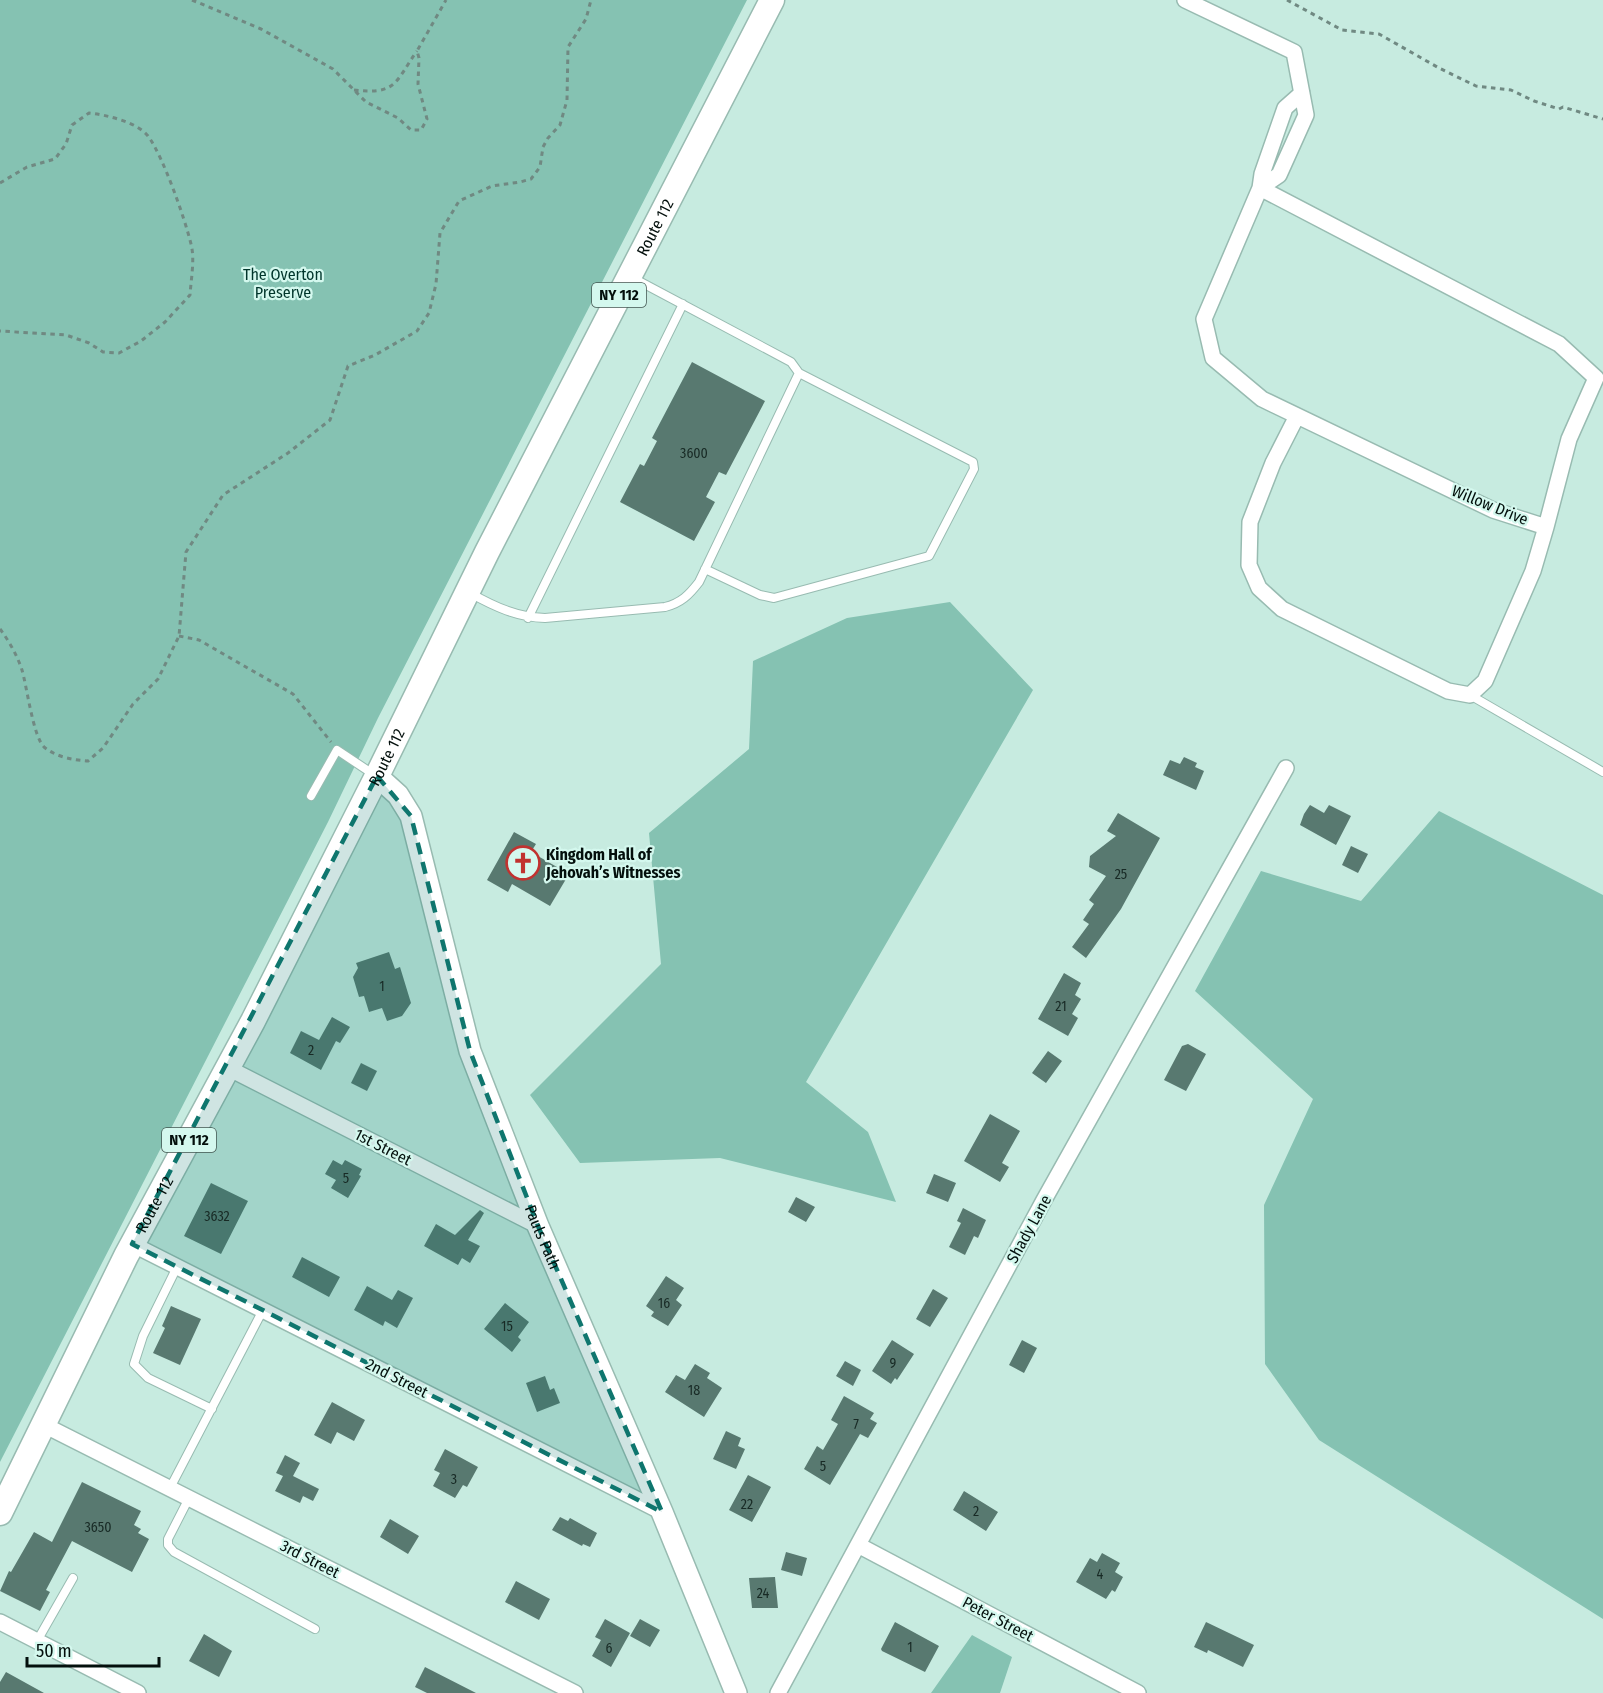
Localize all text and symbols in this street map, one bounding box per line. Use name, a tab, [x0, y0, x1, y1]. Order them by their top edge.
street label: Route 112	[632, 196, 677, 259]
park label: The Overton Preserve	[243, 265, 323, 302]
road number: NY 112	[592, 283, 646, 307]
house number: 3600	[680, 445, 708, 462]
street label: Willow Drive	[1449, 481, 1531, 529]
street label: Route 112	[364, 725, 408, 789]
church icon: Kingdom Hall of Jehovah’s Witnesses	[505, 845, 541, 881]
place label: Kingdom Hall of Jehovah’s Witnesses	[545, 845, 680, 882]
house number: 25	[1115, 866, 1127, 883]
house number: 1	[379, 978, 385, 995]
house number: 21	[1055, 998, 1067, 1015]
house number: 2	[308, 1042, 314, 1059]
street label: 1st Street	[351, 1125, 415, 1170]
road number: NY 112	[162, 1128, 216, 1152]
house number: 5	[343, 1170, 349, 1187]
street label: Route 112	[131, 1173, 177, 1236]
street label: Shady Lane	[1003, 1192, 1055, 1266]
street label: Pauls Path	[521, 1202, 565, 1272]
house number: 3632	[204, 1208, 230, 1225]
house number: 16	[658, 1295, 670, 1312]
house number: 15	[501, 1318, 513, 1335]
street label: 2nd Street	[363, 1354, 432, 1402]
house number: 9	[890, 1355, 897, 1372]
house number: 18	[688, 1382, 700, 1399]
house number: 7	[853, 1416, 859, 1433]
house number: 5	[820, 1458, 826, 1475]
house number: 3	[451, 1471, 457, 1488]
house number: 22	[741, 1496, 753, 1513]
house number: 2	[973, 1503, 979, 1520]
house number: 3650	[85, 1519, 111, 1536]
street label: 3rd Street	[277, 1536, 344, 1582]
house number: 4	[1097, 1566, 1104, 1583]
house number: 24	[757, 1585, 770, 1602]
street label: Peter Street	[959, 1592, 1037, 1646]
scale bar	[27, 1630, 159, 1668]
house number: 1	[907, 1639, 913, 1656]
text: 50 m	[36, 1640, 72, 1662]
house number: 6	[606, 1640, 613, 1657]

